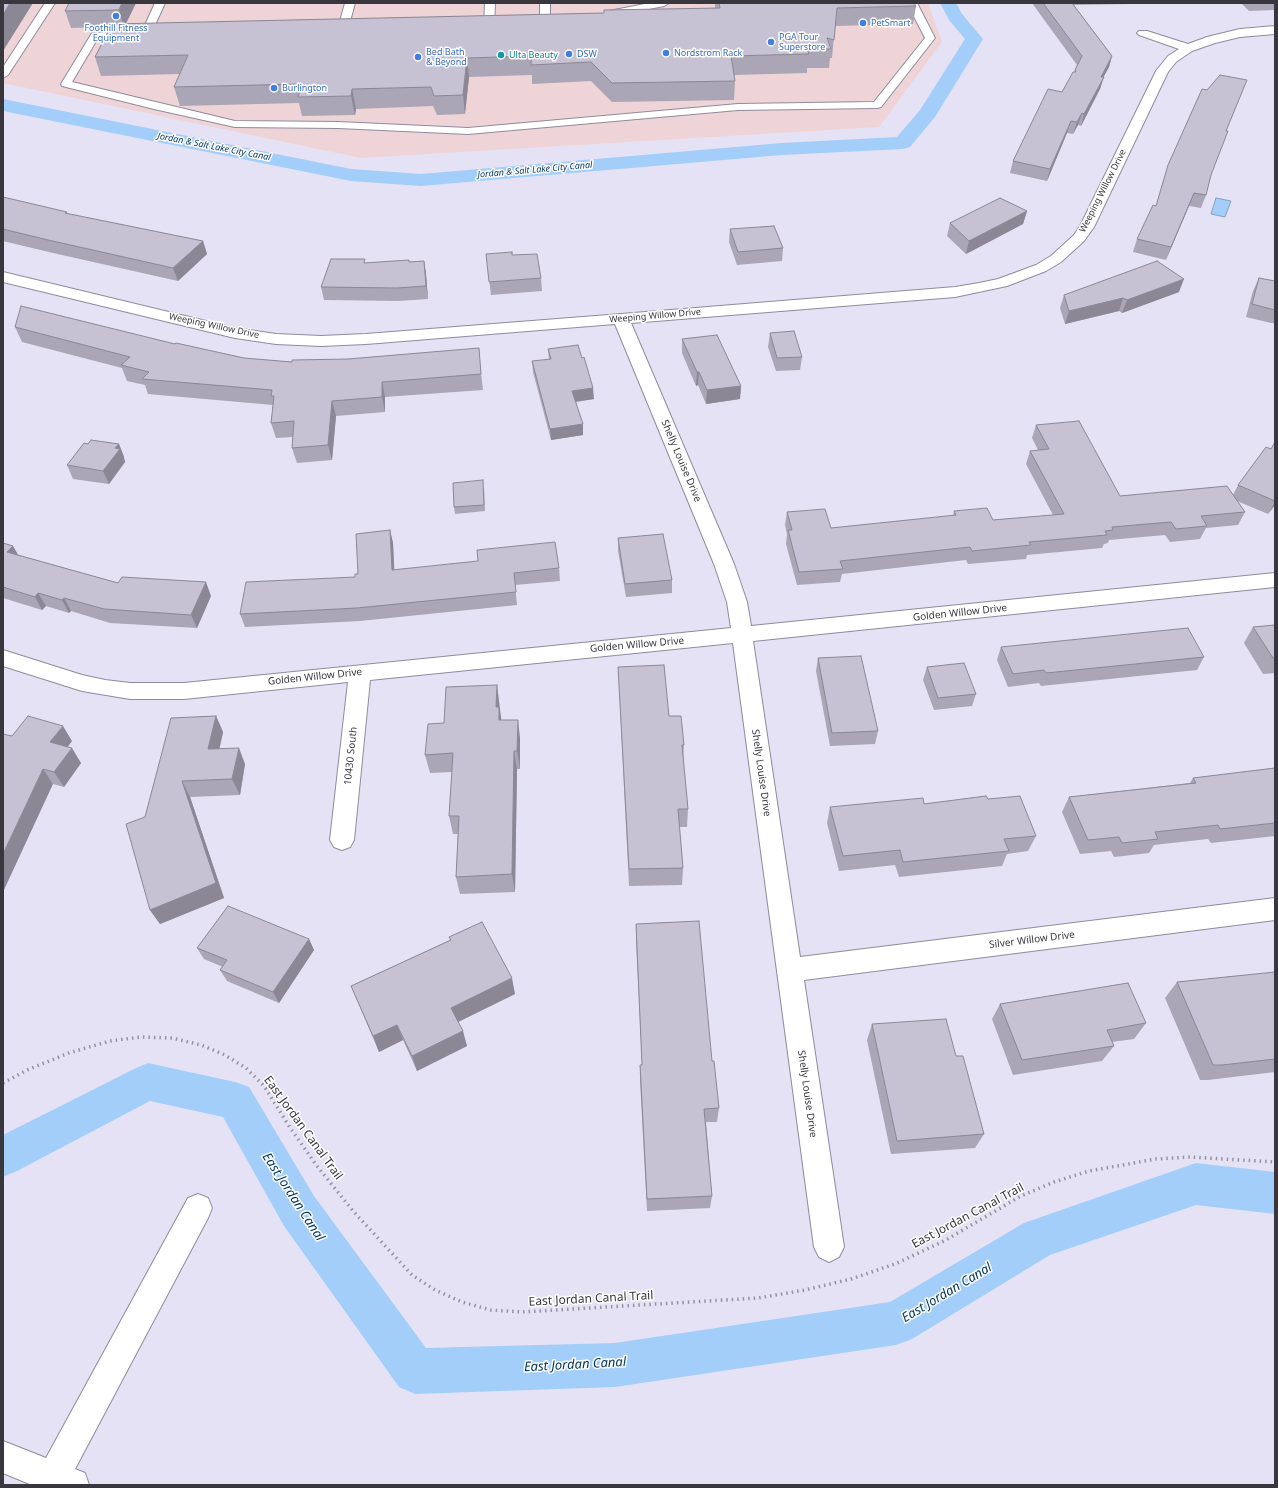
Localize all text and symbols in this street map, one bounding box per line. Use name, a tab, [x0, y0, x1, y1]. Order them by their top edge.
marker: Foothill Fitness Equipment	[111, 11, 121, 21]
marker: PetSmart	[858, 18, 868, 28]
place label: PetSmart	[871, 18, 910, 28]
place label: Foothill Fitness Equipment	[84, 23, 148, 44]
place label: PGA Tour Superstore	[779, 32, 825, 53]
marker: PGA Tour Superstore	[766, 37, 776, 47]
place label: Bed Bath & Beyond	[426, 47, 467, 68]
marker: Nordstrom Rack	[661, 48, 671, 58]
place label: Nordstrom Rack	[674, 48, 742, 58]
marker: DSW	[564, 49, 574, 59]
place label: DSW	[577, 49, 597, 59]
marker: Ulta Beauty	[496, 50, 506, 60]
place label: Ulta Beauty	[509, 50, 558, 60]
marker: Bed Bath & Beyond	[413, 52, 423, 62]
marker: Burlington	[269, 83, 279, 93]
place label: Burlington	[282, 83, 327, 93]
water label: Jordan & Salt Lake City Canal	[156, 131, 272, 163]
street label: Weeping Willow Drive	[1077, 148, 1129, 234]
water label: Jordan & Salt Lake City Canal	[477, 160, 593, 180]
street label: Weeping Willow Drive	[609, 307, 701, 325]
street label: Weeping Willow Drive	[168, 311, 260, 341]
street label: Shelly Louise Drive	[658, 418, 704, 504]
street label: Golden Willow Drive	[912, 602, 1008, 624]
street label: Golden Willow Drive	[589, 635, 685, 655]
street label: Golden Willow Drive	[267, 666, 363, 688]
street label: 10430 South	[342, 726, 360, 786]
street label: Shelly Louise Drive	[749, 729, 773, 817]
street label: Silver Willow Drive	[989, 929, 1075, 951]
street label: Shelly Louise Drive	[795, 1050, 819, 1138]
street label: East Jordan Canal Trail	[260, 1073, 346, 1183]
water label: East Jordan Canal	[259, 1150, 327, 1244]
street label: East Jordan Canal Trail	[909, 1180, 1027, 1252]
water label: East Jordan Canal	[899, 1260, 995, 1326]
street label: East Jordan Canal Trail	[528, 1289, 654, 1309]
water label: East Jordan Canal	[524, 1355, 626, 1375]

